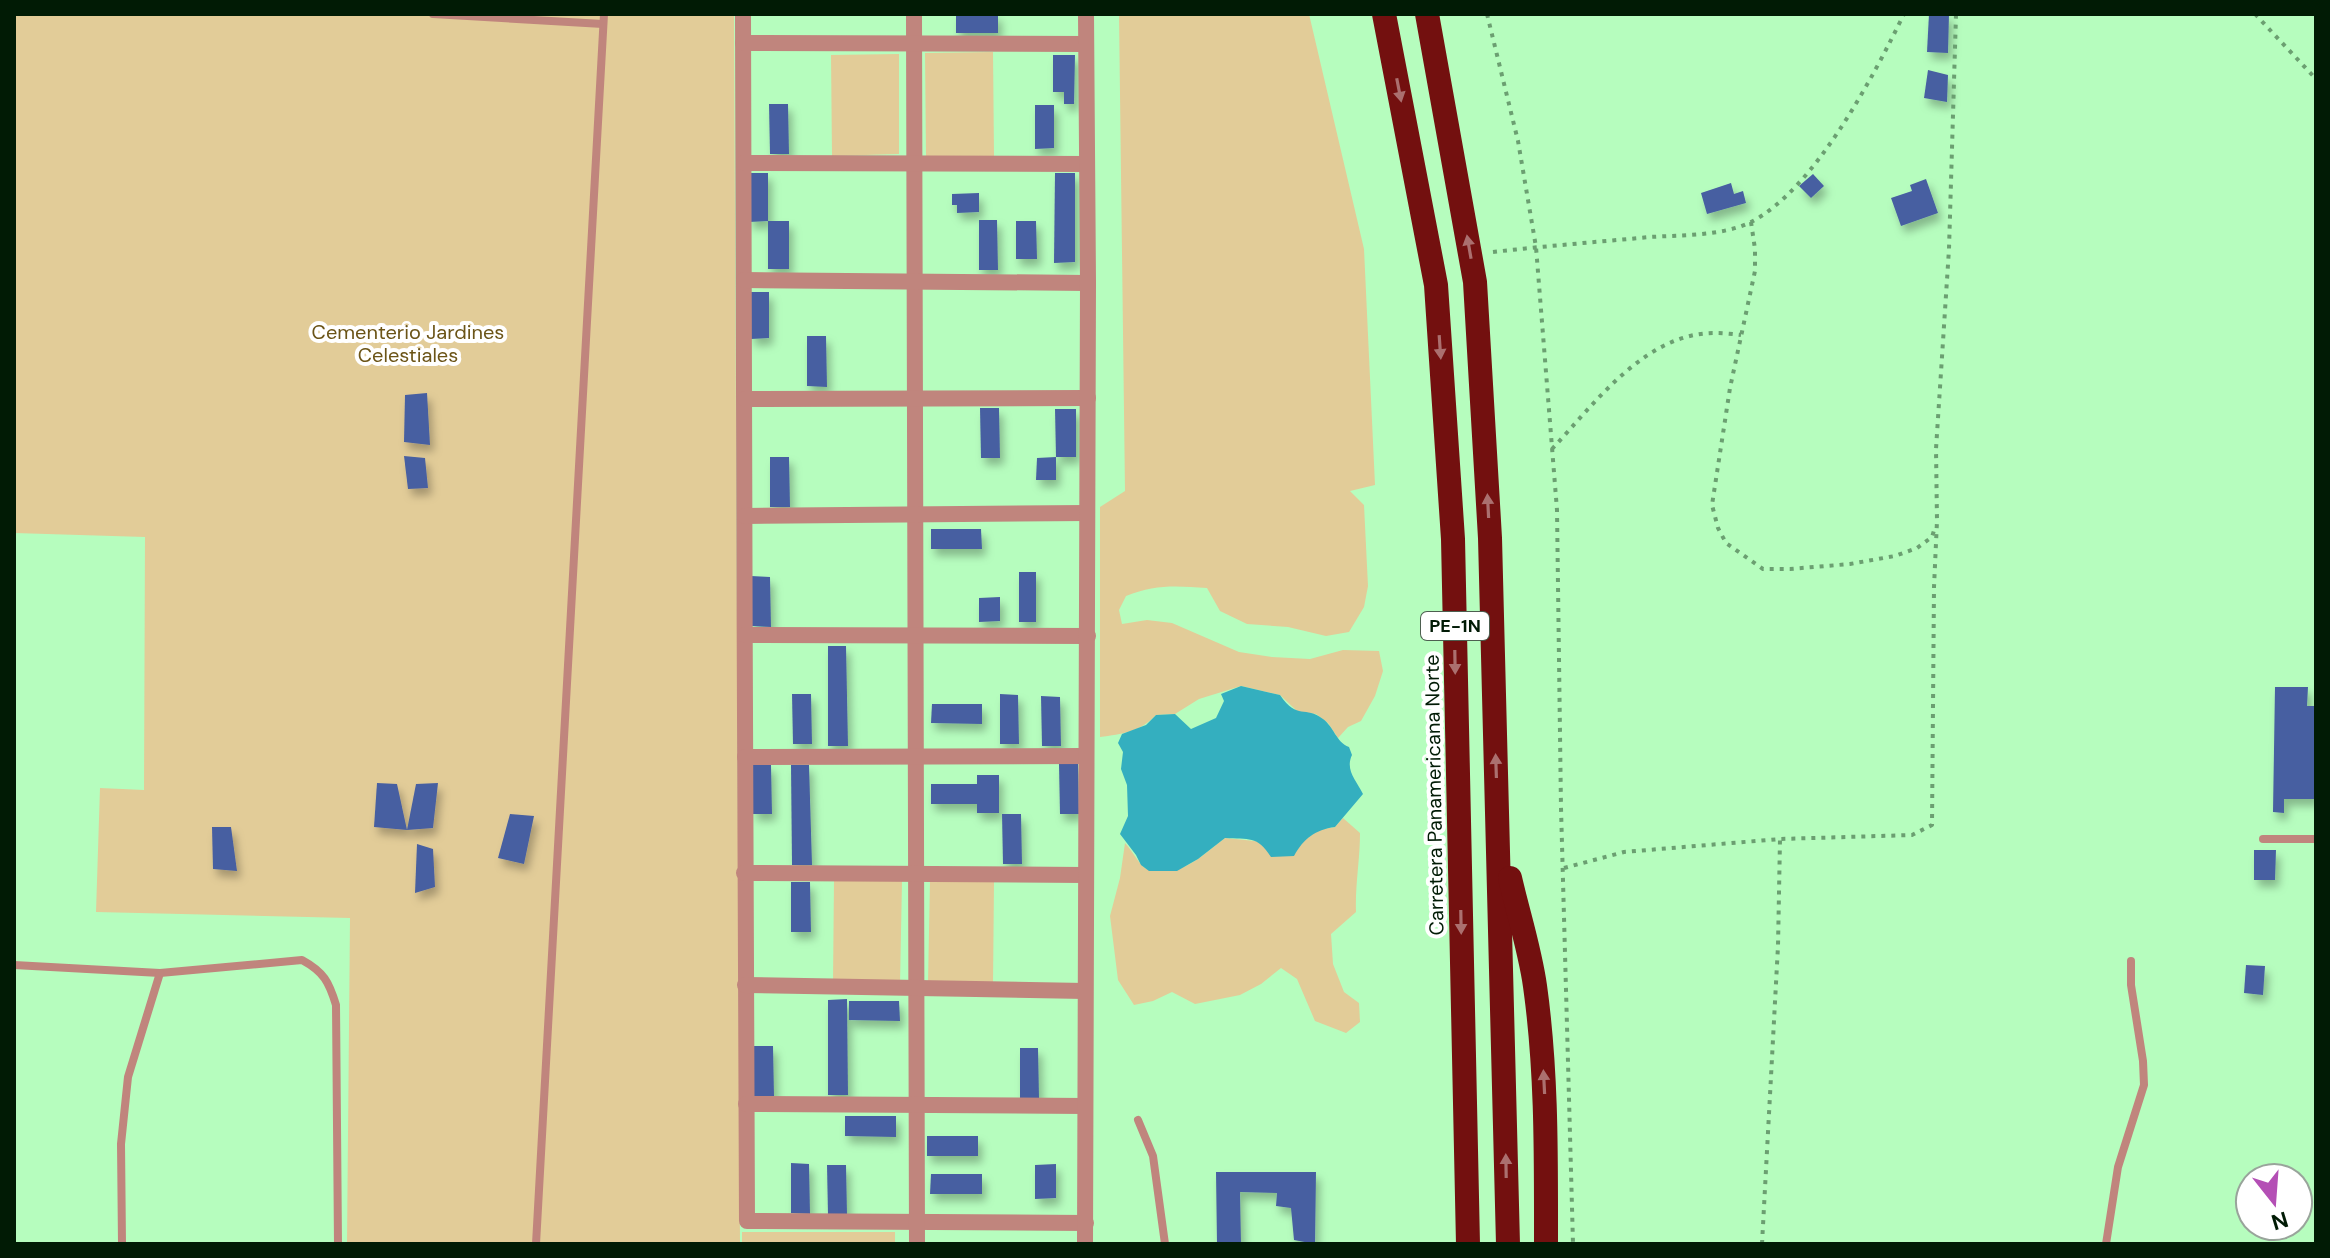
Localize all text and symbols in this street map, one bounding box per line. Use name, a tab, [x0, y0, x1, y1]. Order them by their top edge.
one-way arrow	[1394, 78, 1406, 103]
one-way arrow	[1463, 234, 1475, 259]
park label: Cementerio Jardines Celestiales	[312, 319, 504, 368]
one-way arrow	[1434, 335, 1447, 360]
one-way arrow	[1482, 493, 1495, 518]
road number: PE-1N	[1421, 612, 1489, 640]
one-way arrow	[1449, 650, 1462, 676]
street label: Carretera Panamericana Norte	[1419, 654, 1449, 936]
one-way arrow	[1490, 753, 1503, 778]
one-way arrow	[1455, 910, 1468, 935]
one-way arrow	[1537, 1069, 1550, 1094]
one-way arrow	[1499, 1153, 1512, 1178]
north arrow	[2234, 1162, 2314, 1242]
text: N	[2268, 1204, 2292, 1237]

